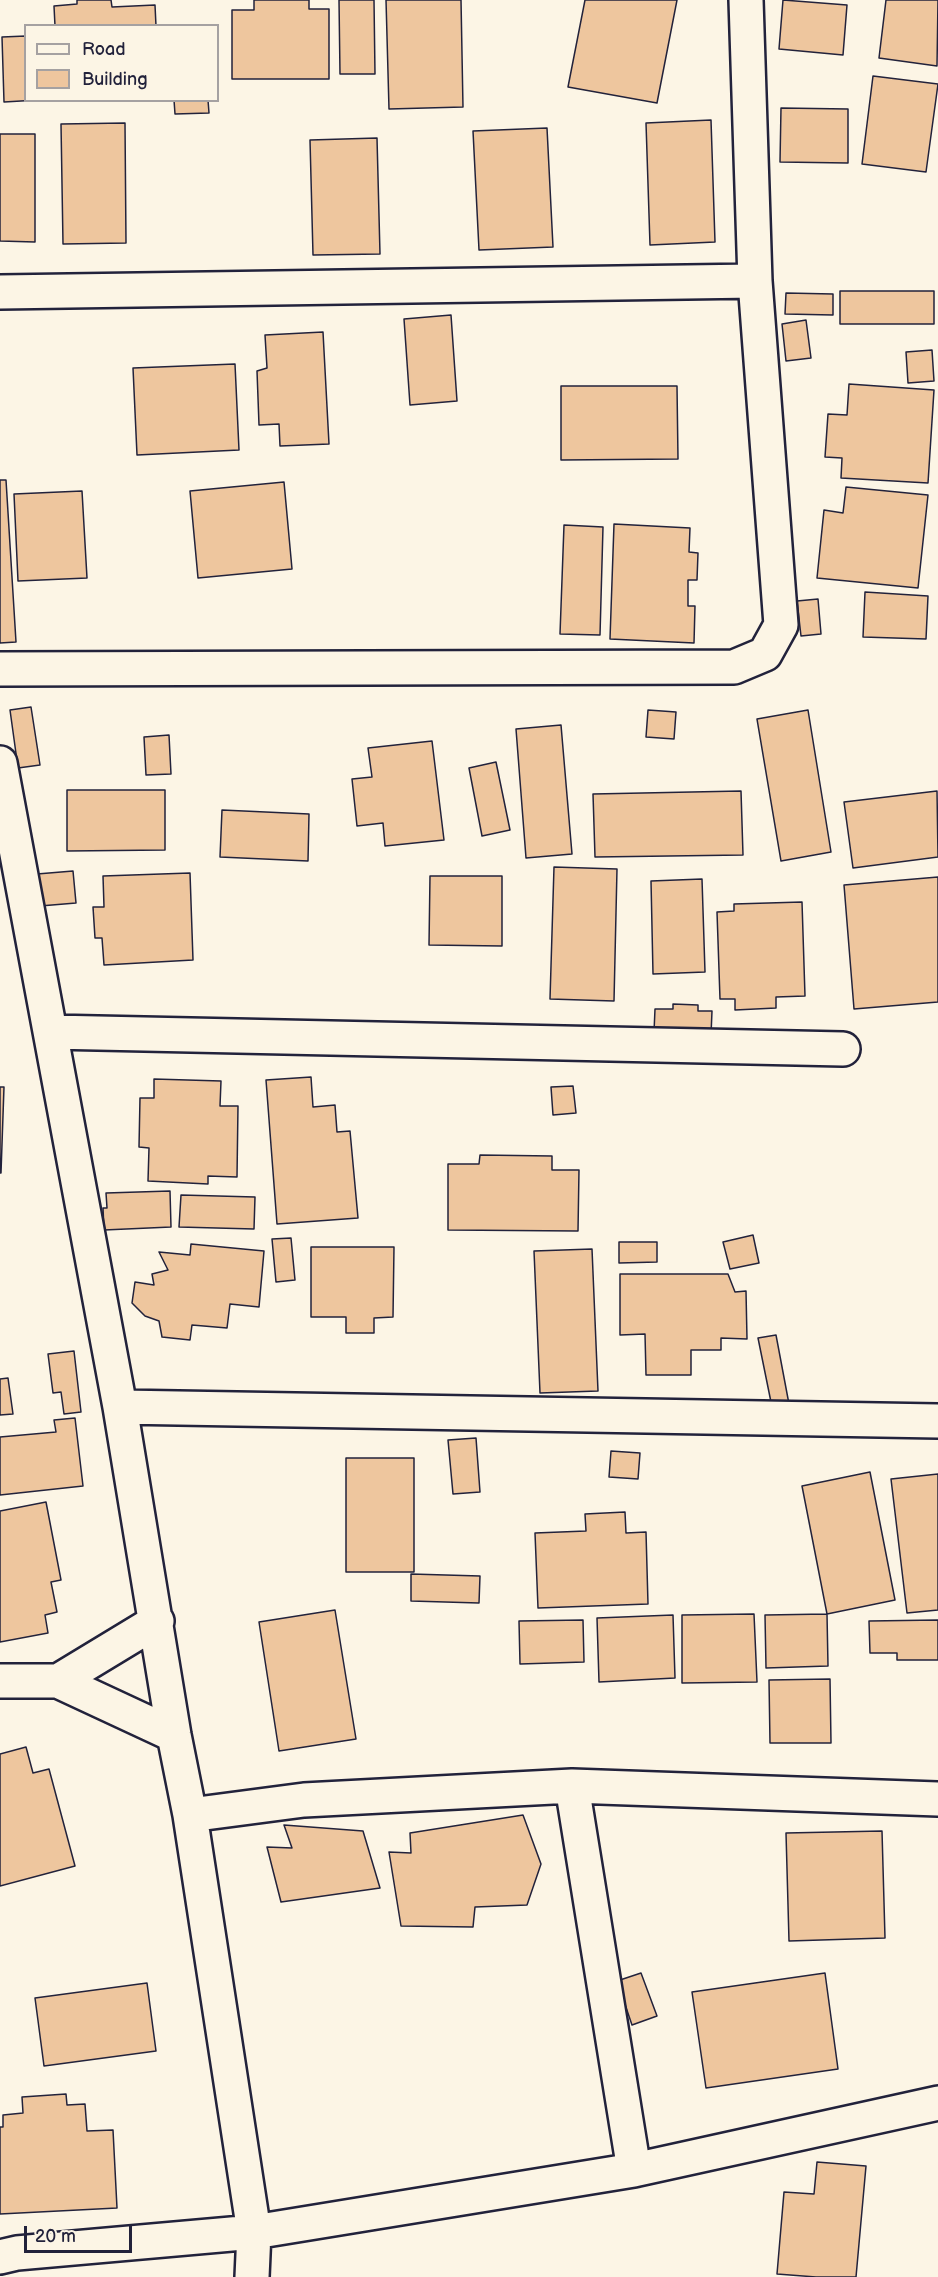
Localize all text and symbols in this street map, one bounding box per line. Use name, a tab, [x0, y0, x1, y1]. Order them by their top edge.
legend	[24, 24, 219, 102]
text: Road	[82, 39, 126, 60]
text: Building	[82, 69, 148, 90]
scale bar	[27, 2214, 135, 2252]
text: 20 m	[35, 2226, 76, 2247]

